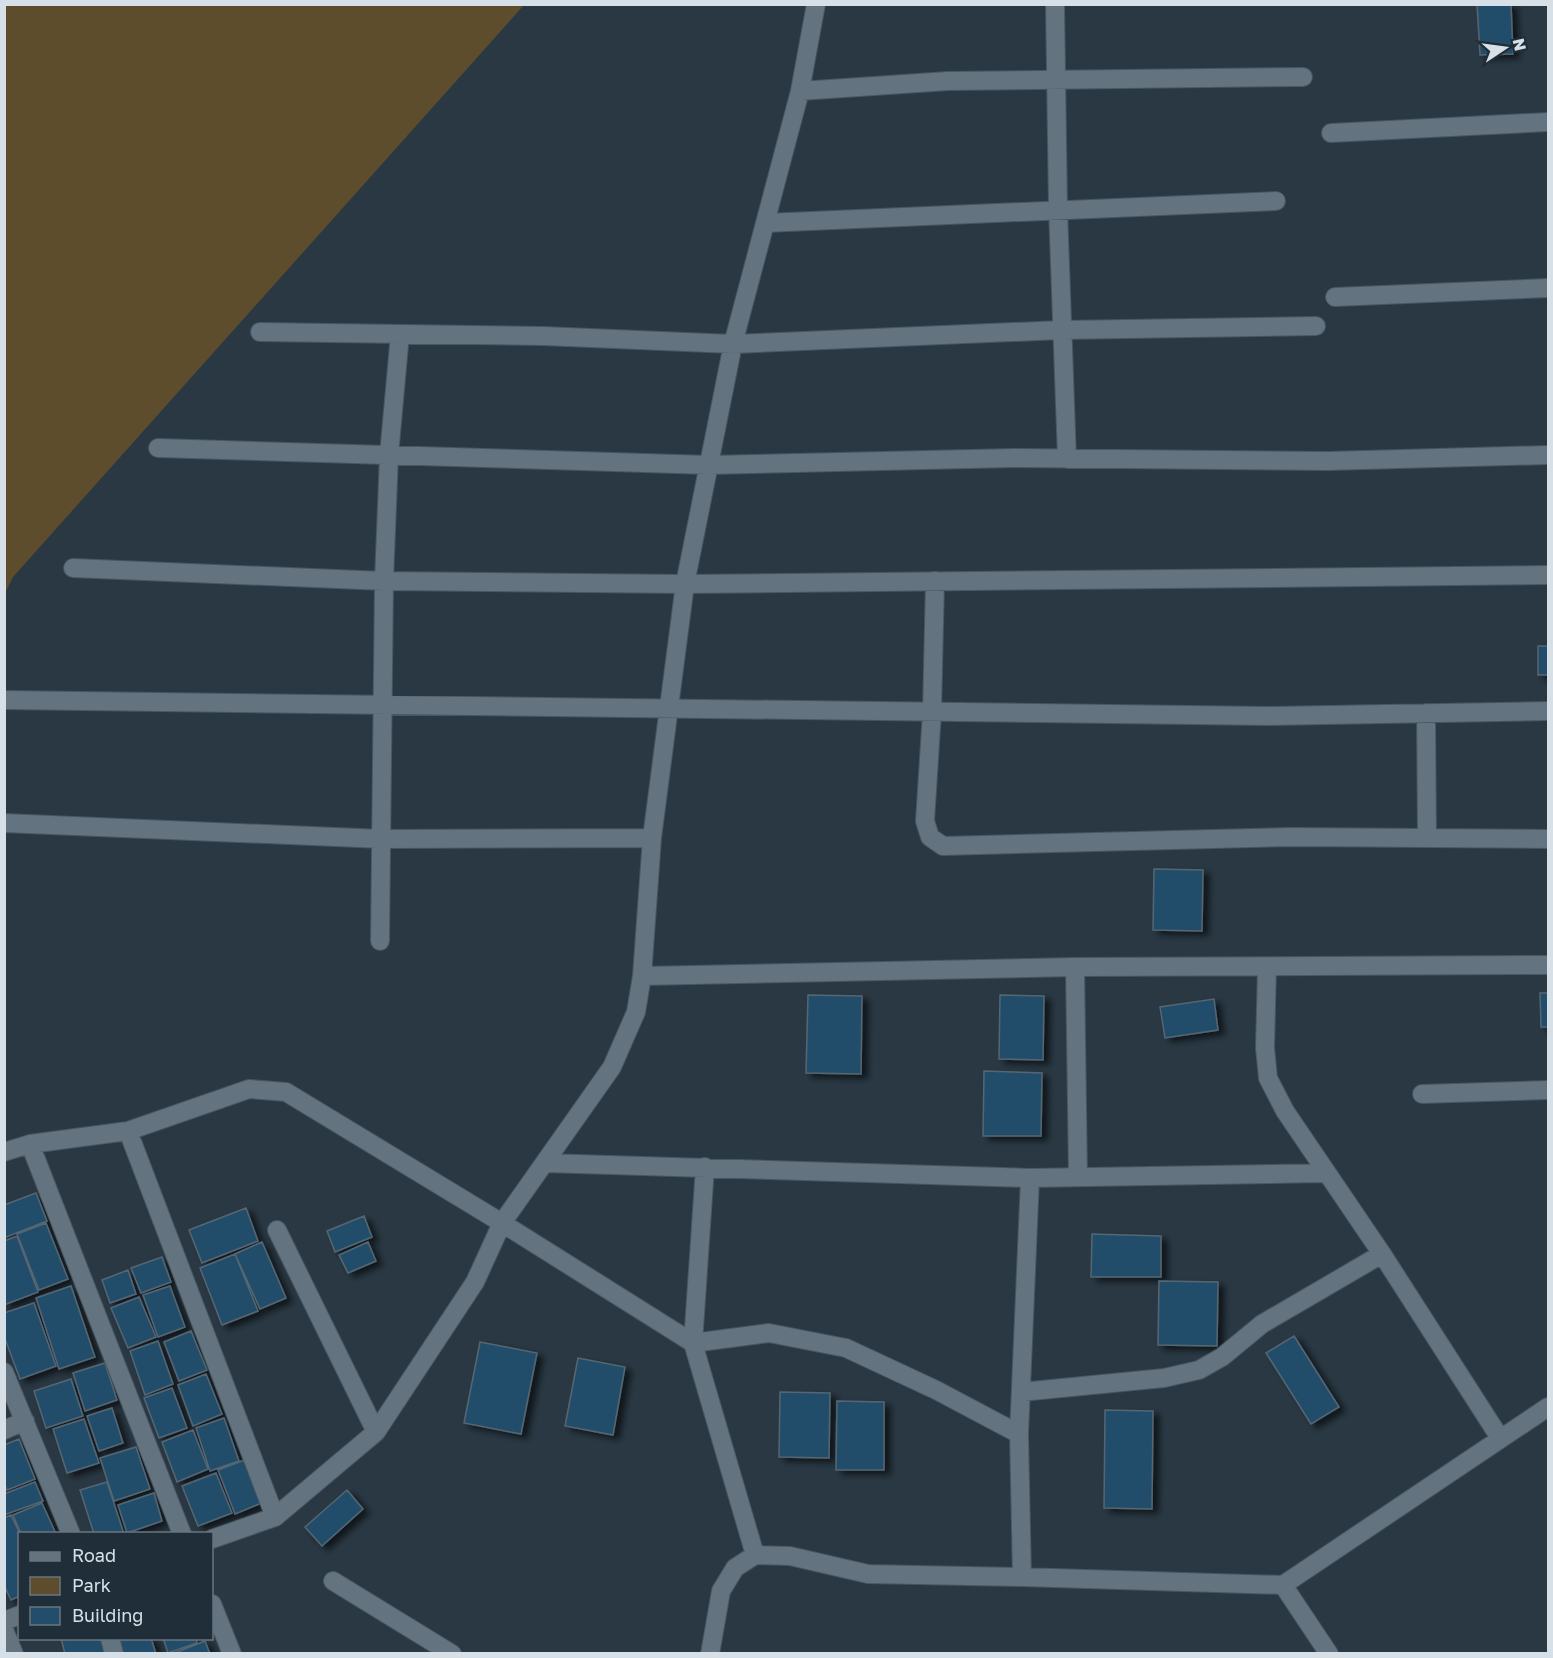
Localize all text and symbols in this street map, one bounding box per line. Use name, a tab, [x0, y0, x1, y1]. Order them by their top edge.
north arrow	[1475, 18, 1535, 78]
text: N	[1509, 36, 1531, 53]
legend	[18, 1532, 213, 1640]
text: Road	[72, 1544, 116, 1566]
text: Park	[72, 1574, 111, 1596]
text: Building	[72, 1604, 143, 1626]

